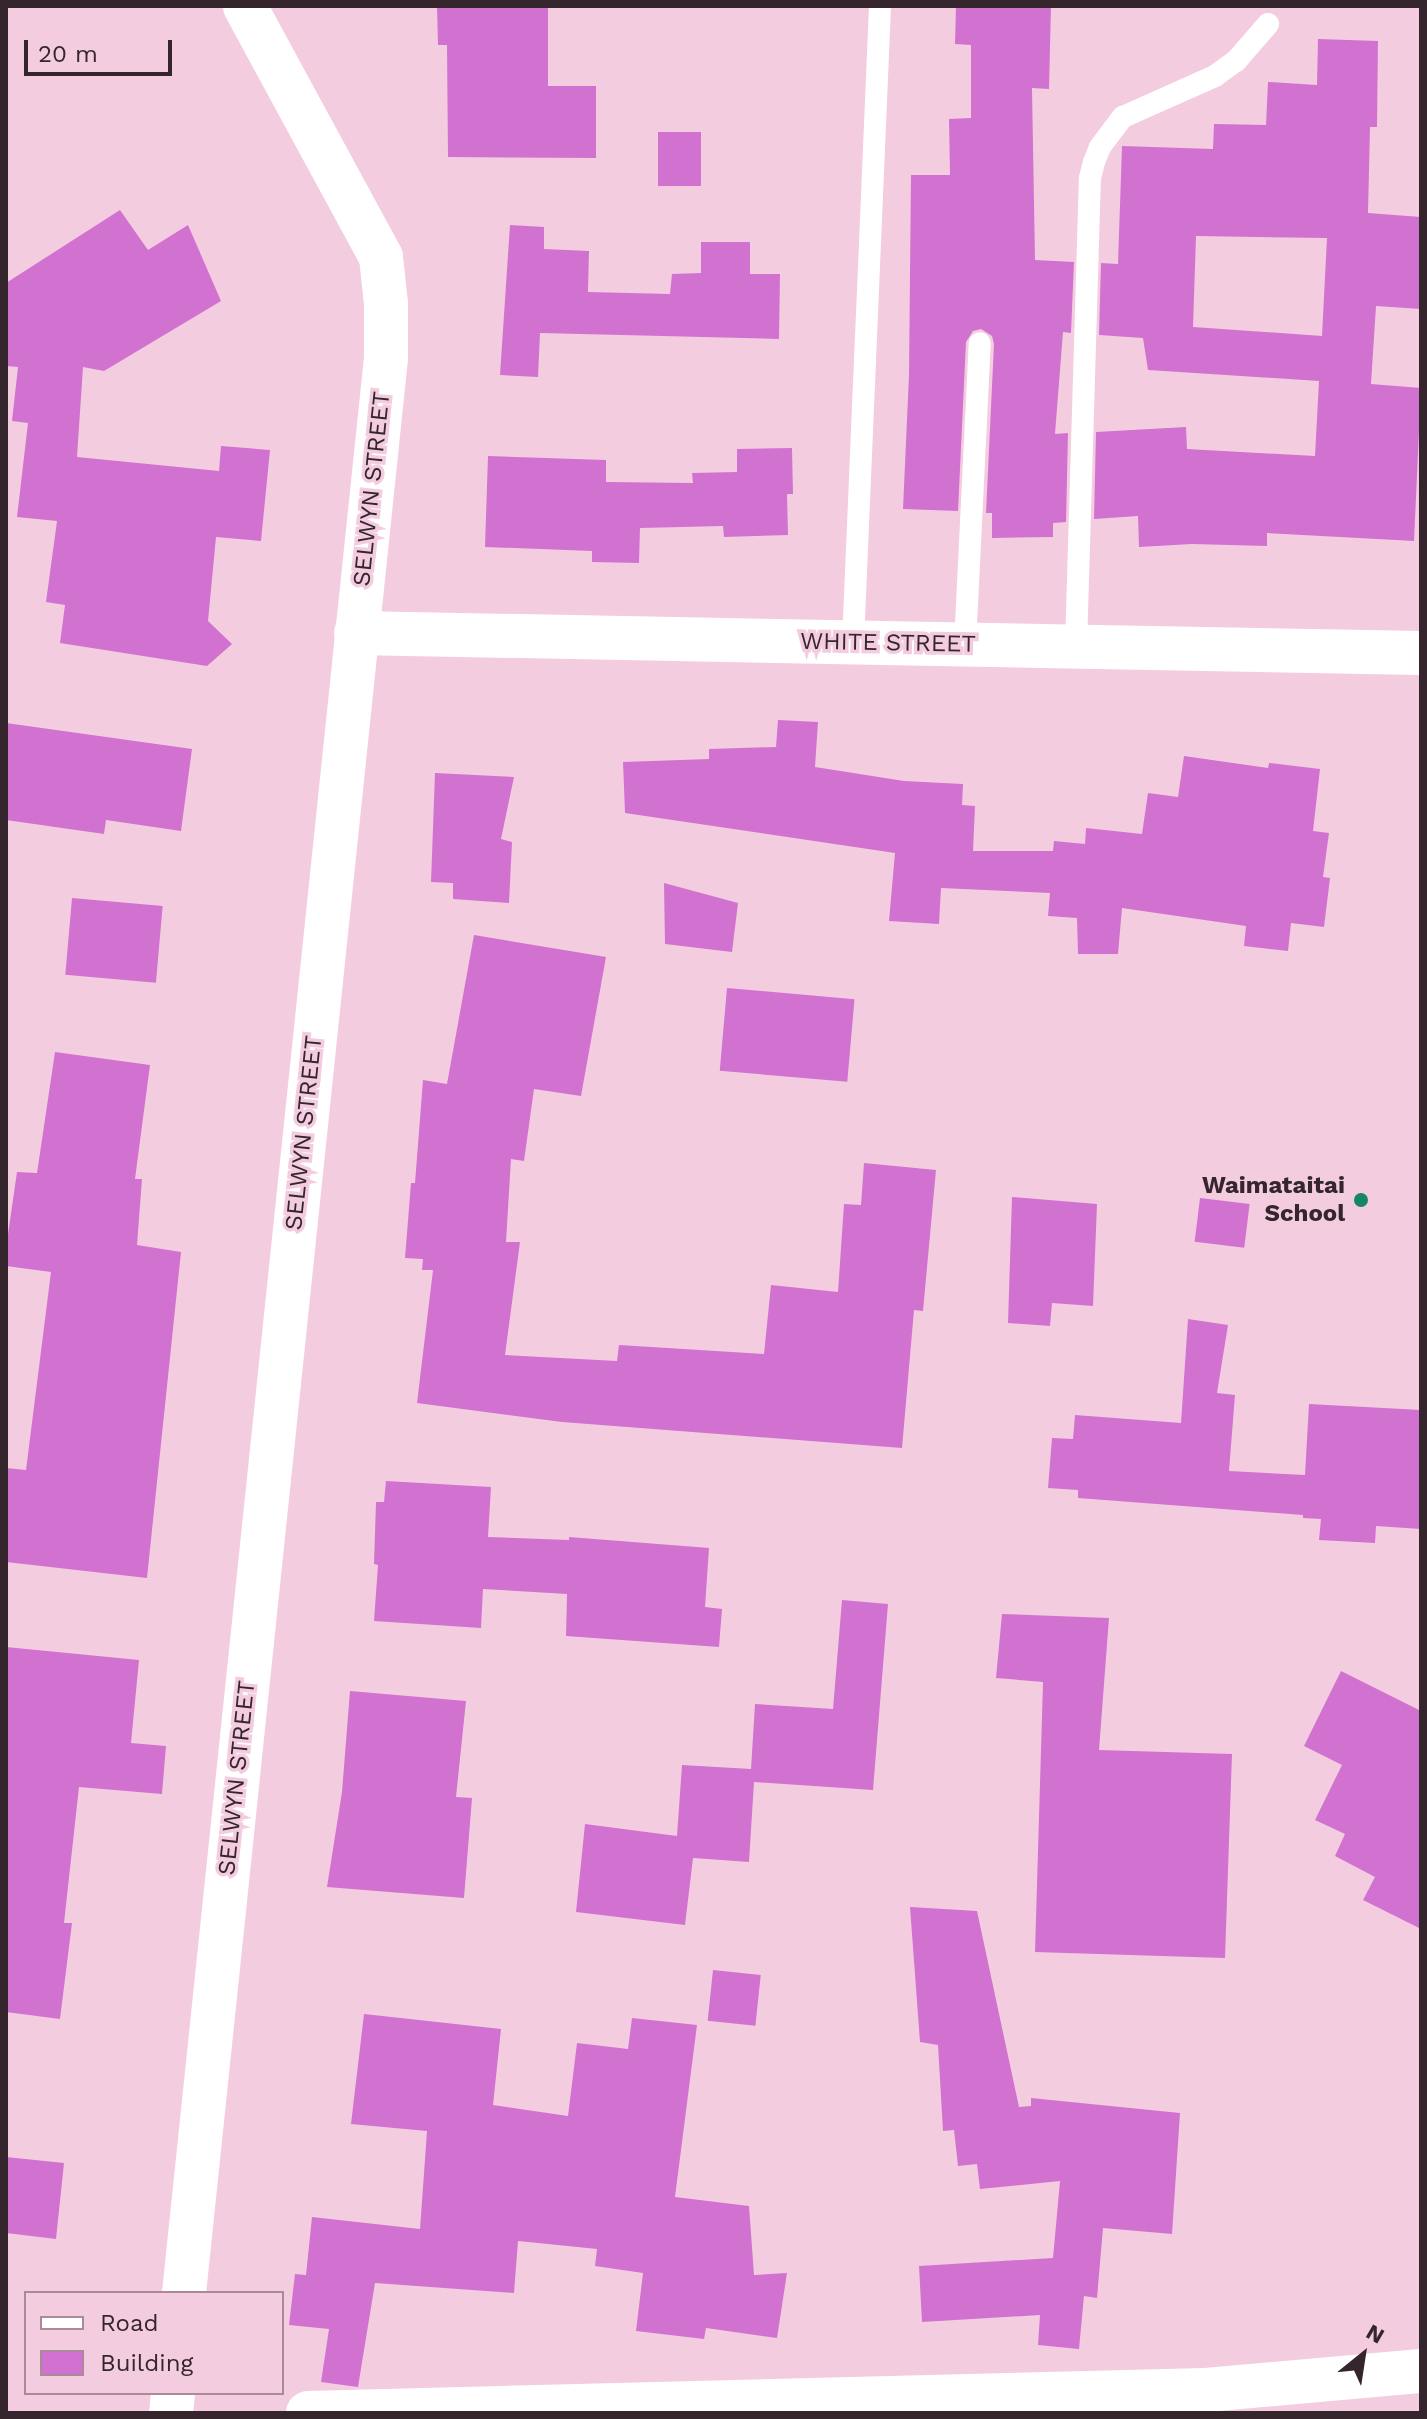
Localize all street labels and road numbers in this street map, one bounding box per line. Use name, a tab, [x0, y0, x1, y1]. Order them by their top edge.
street label: SELWYN STREET	[347, 390, 397, 588]
street label: WHITE STREET	[800, 627, 976, 659]
street label: SELWYN STREET	[279, 1034, 329, 1232]
street label: SELWYN STREET	[212, 1679, 262, 1877]

